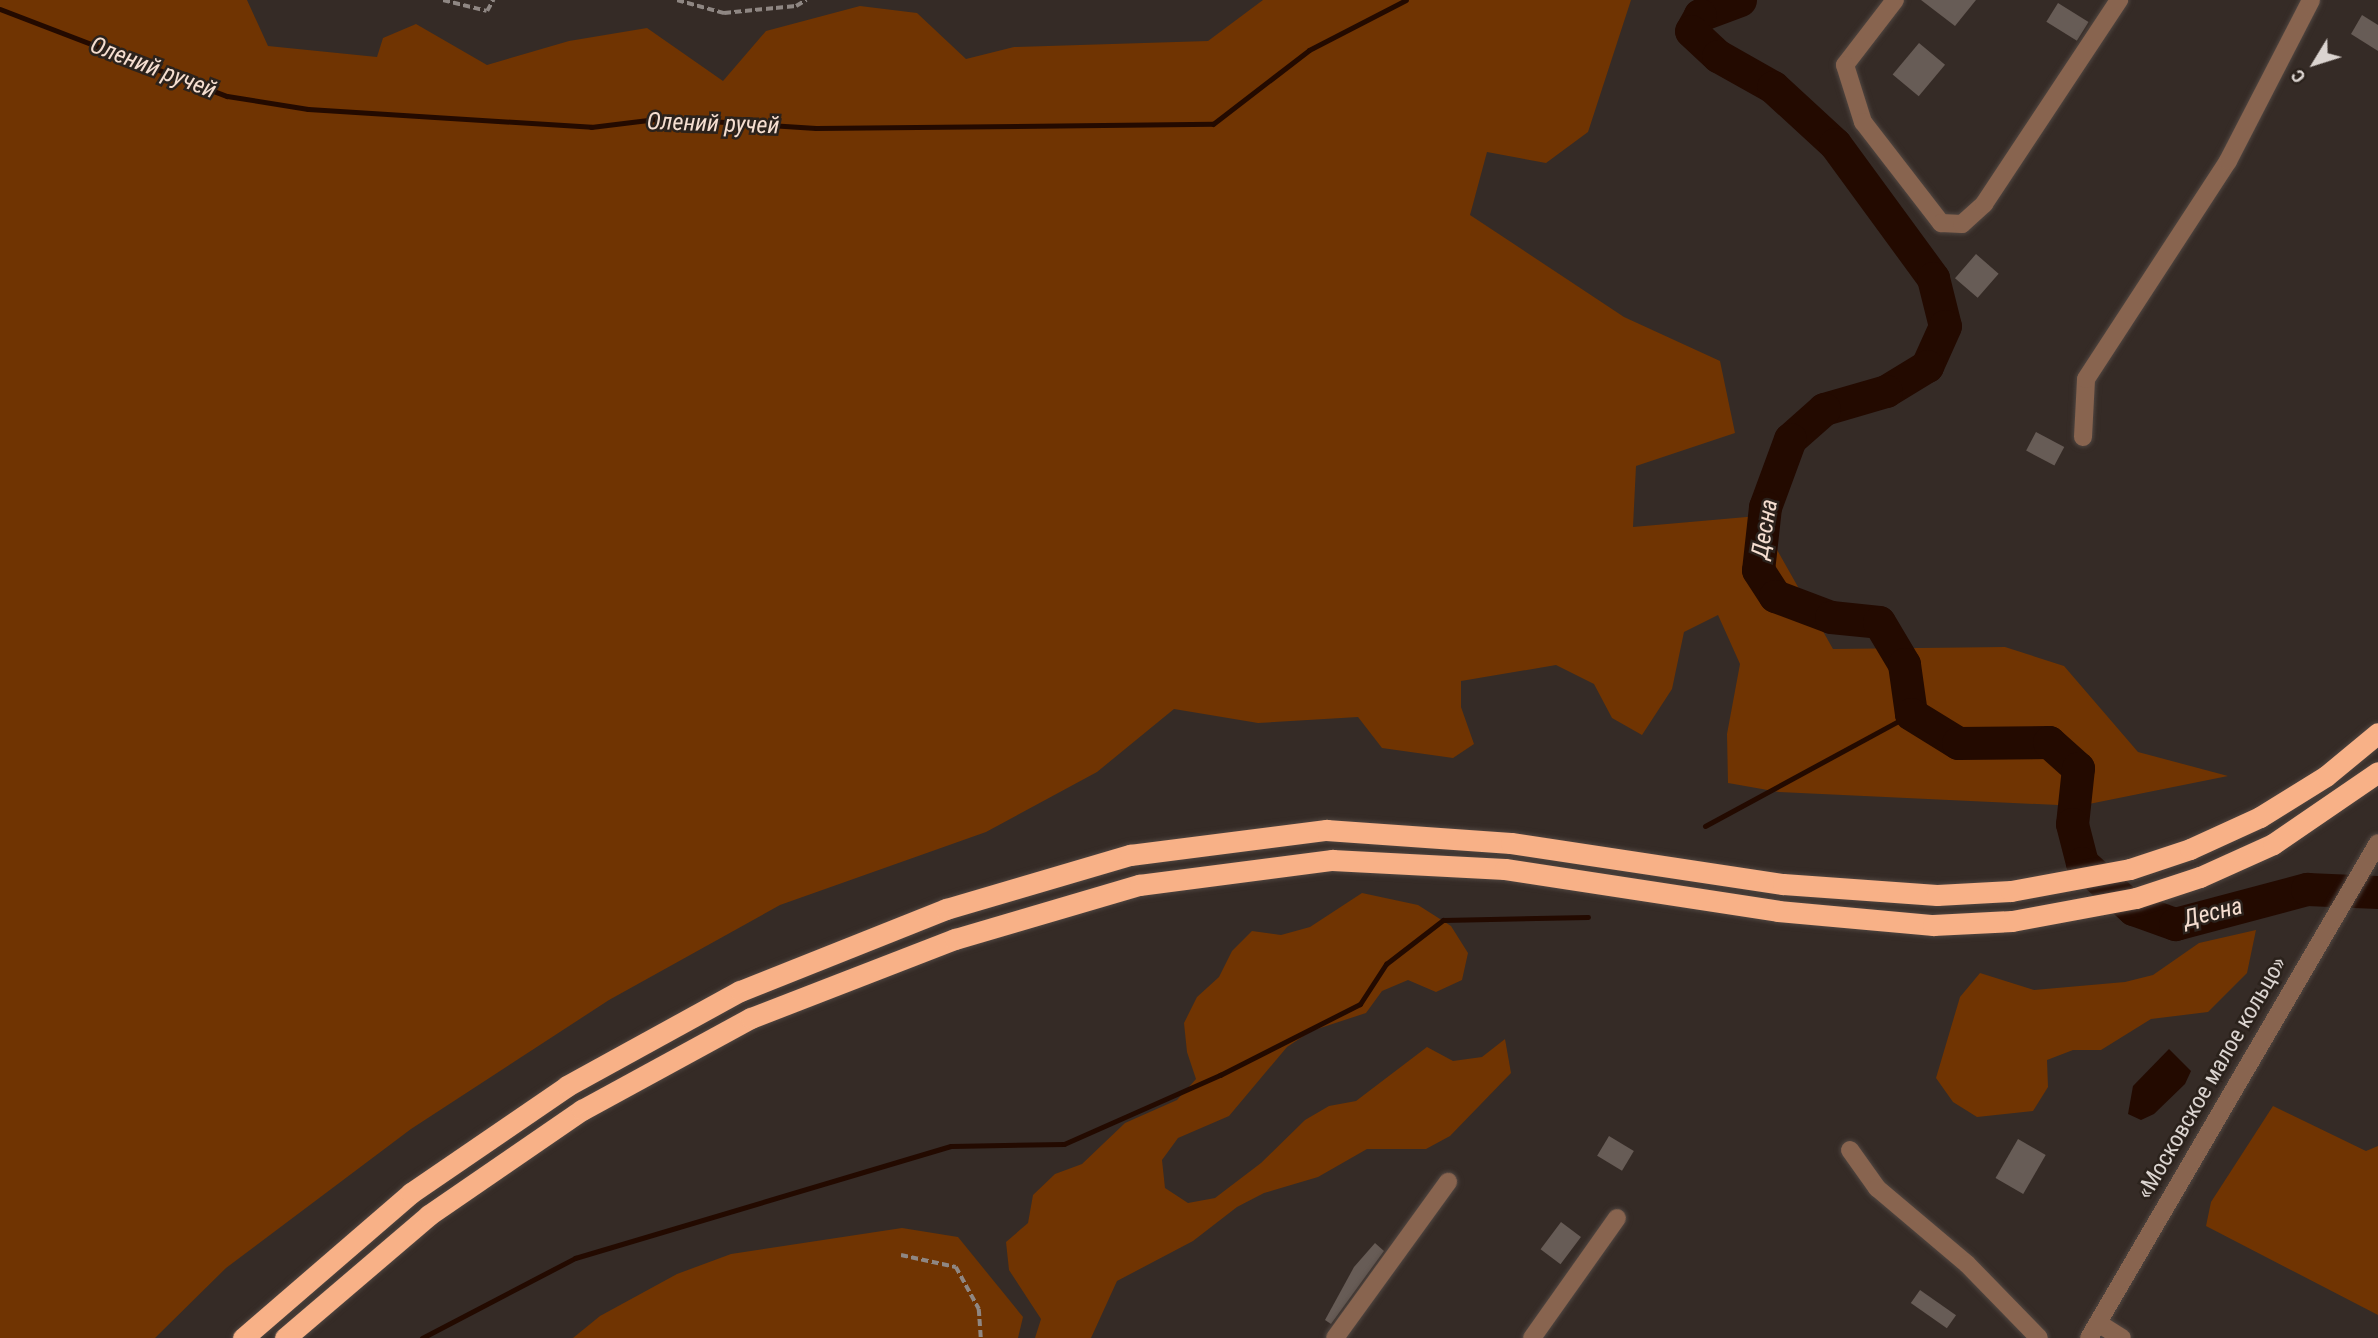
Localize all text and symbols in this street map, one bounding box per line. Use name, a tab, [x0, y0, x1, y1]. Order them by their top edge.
north arrow	[2280, 28, 2350, 98]
water label: Олений ручей	[86, 31, 220, 105]
text: С	[2286, 65, 2310, 88]
water label: Олений ручей	[646, 107, 780, 141]
water label: Десна	[1746, 497, 1784, 561]
water label: Десна	[2180, 892, 2246, 934]
street label: «Московское малое кольцо»	[2131, 952, 2293, 1204]

